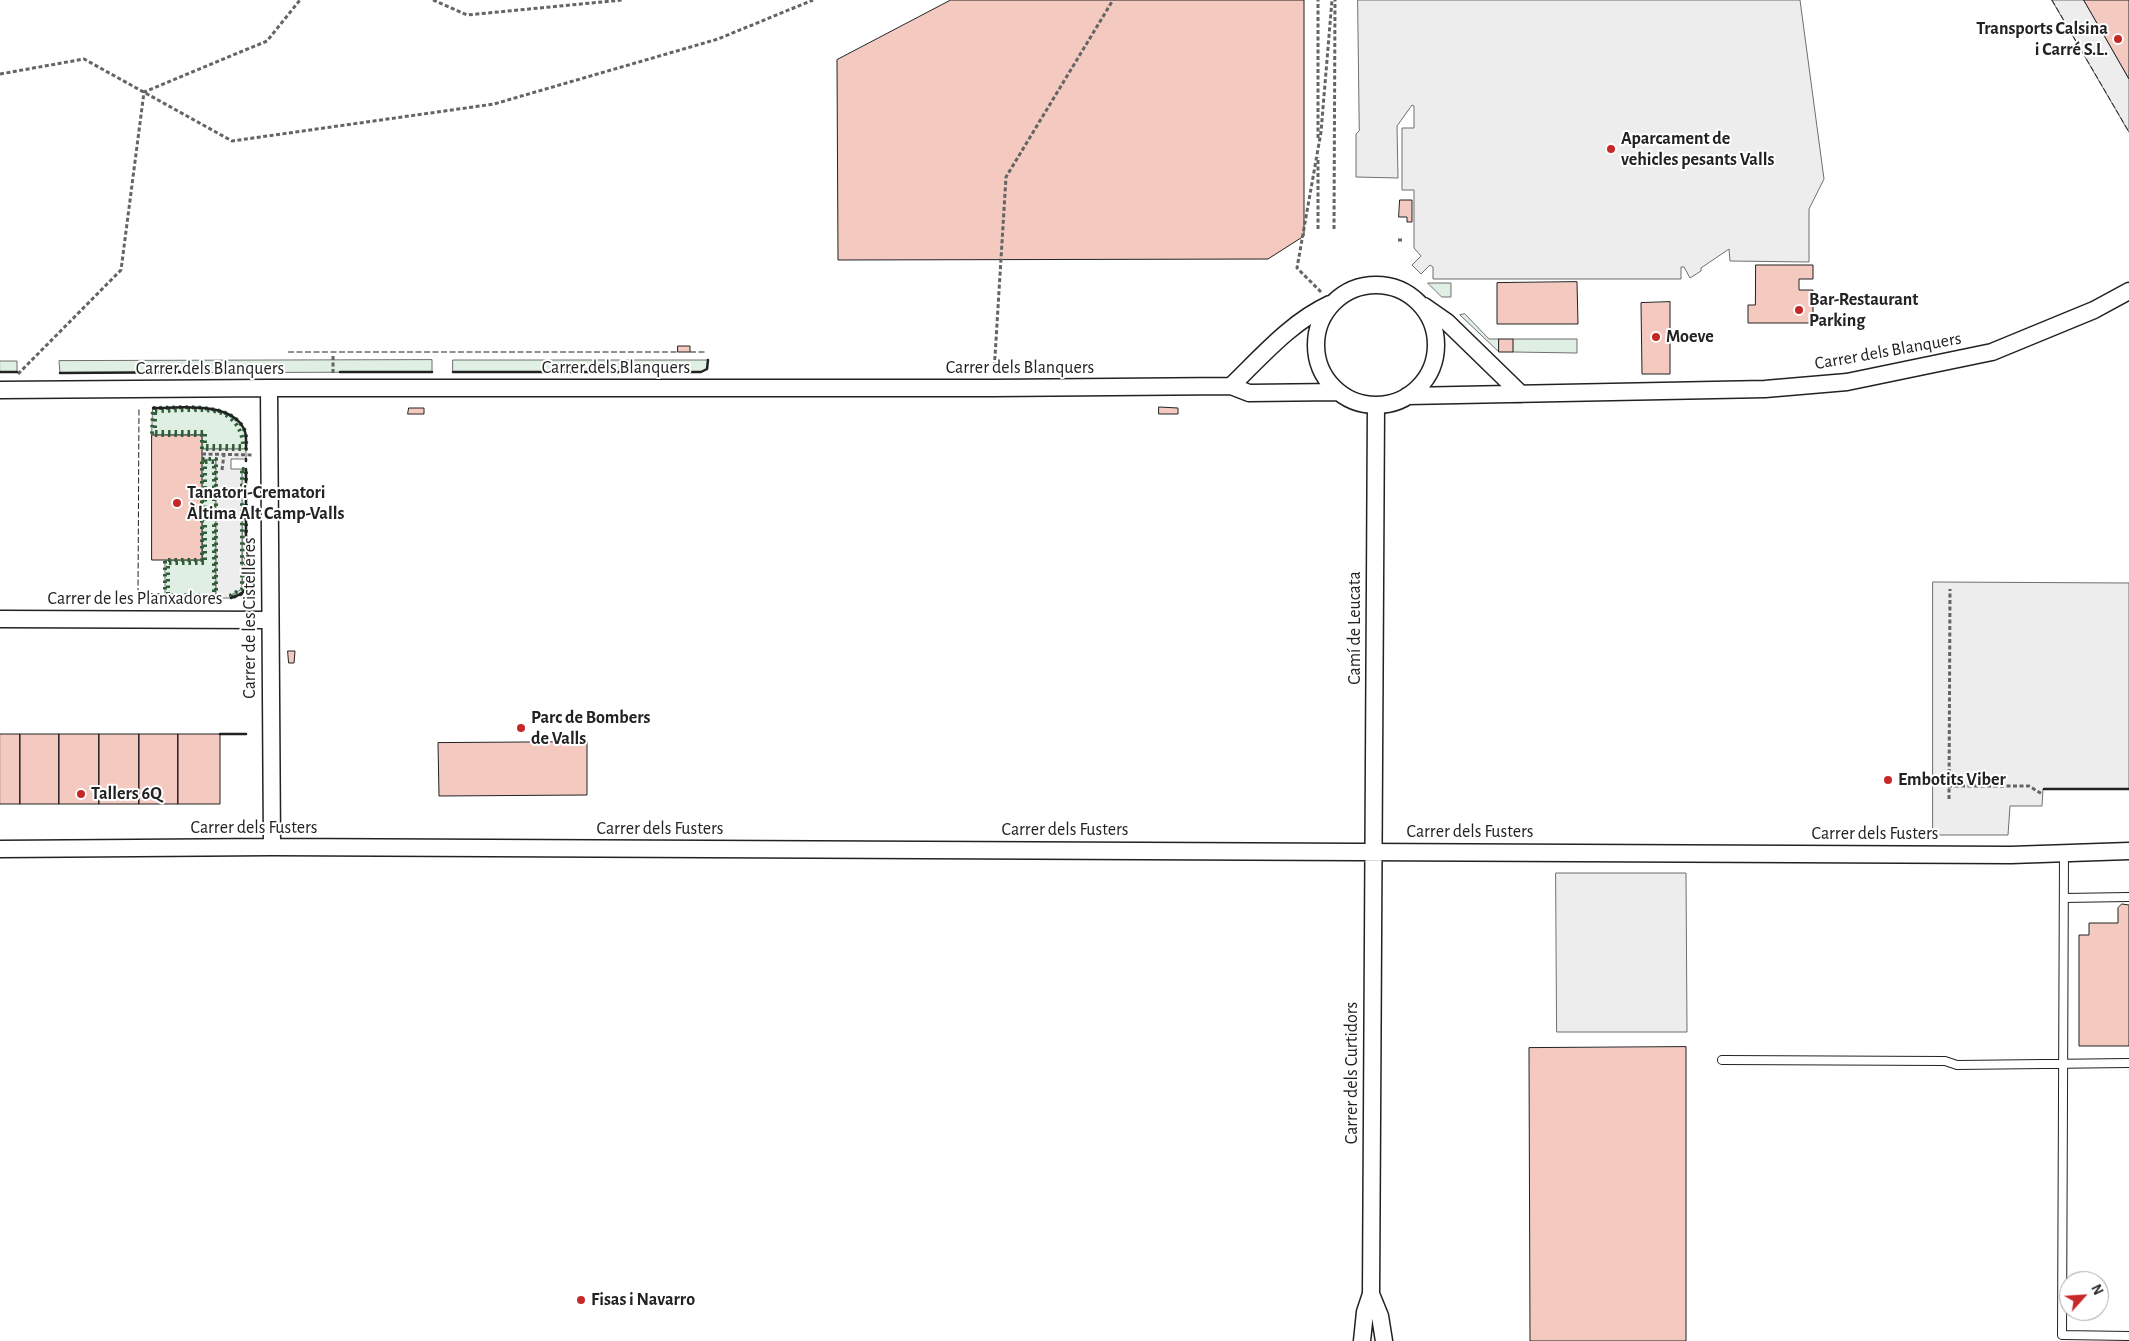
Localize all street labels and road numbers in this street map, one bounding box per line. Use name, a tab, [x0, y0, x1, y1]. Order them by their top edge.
street label: Carrer dels Blanquers	[1813, 327, 1963, 375]
street label: Carrer dels Blanquers	[542, 357, 690, 379]
street label: Carrer dels Blanquers	[946, 357, 1094, 379]
street label: Carrer dels Blanquers	[136, 358, 284, 380]
street label: Carrer de les Cistelleres	[239, 537, 261, 699]
street label: Camí de Leucata	[1344, 571, 1366, 685]
street label: Carrer de les Planxadores	[48, 588, 222, 610]
street label: Carrer dels Fusters	[191, 817, 317, 839]
street label: Carrer dels Fusters	[597, 818, 723, 840]
street label: Carrer dels Fusters	[1002, 819, 1128, 841]
street label: Carrer dels Fusters	[1407, 821, 1533, 843]
street label: Carrer dels Fusters	[1812, 823, 1938, 845]
street label: Carrer dels Curtidors	[1341, 1002, 1363, 1144]

